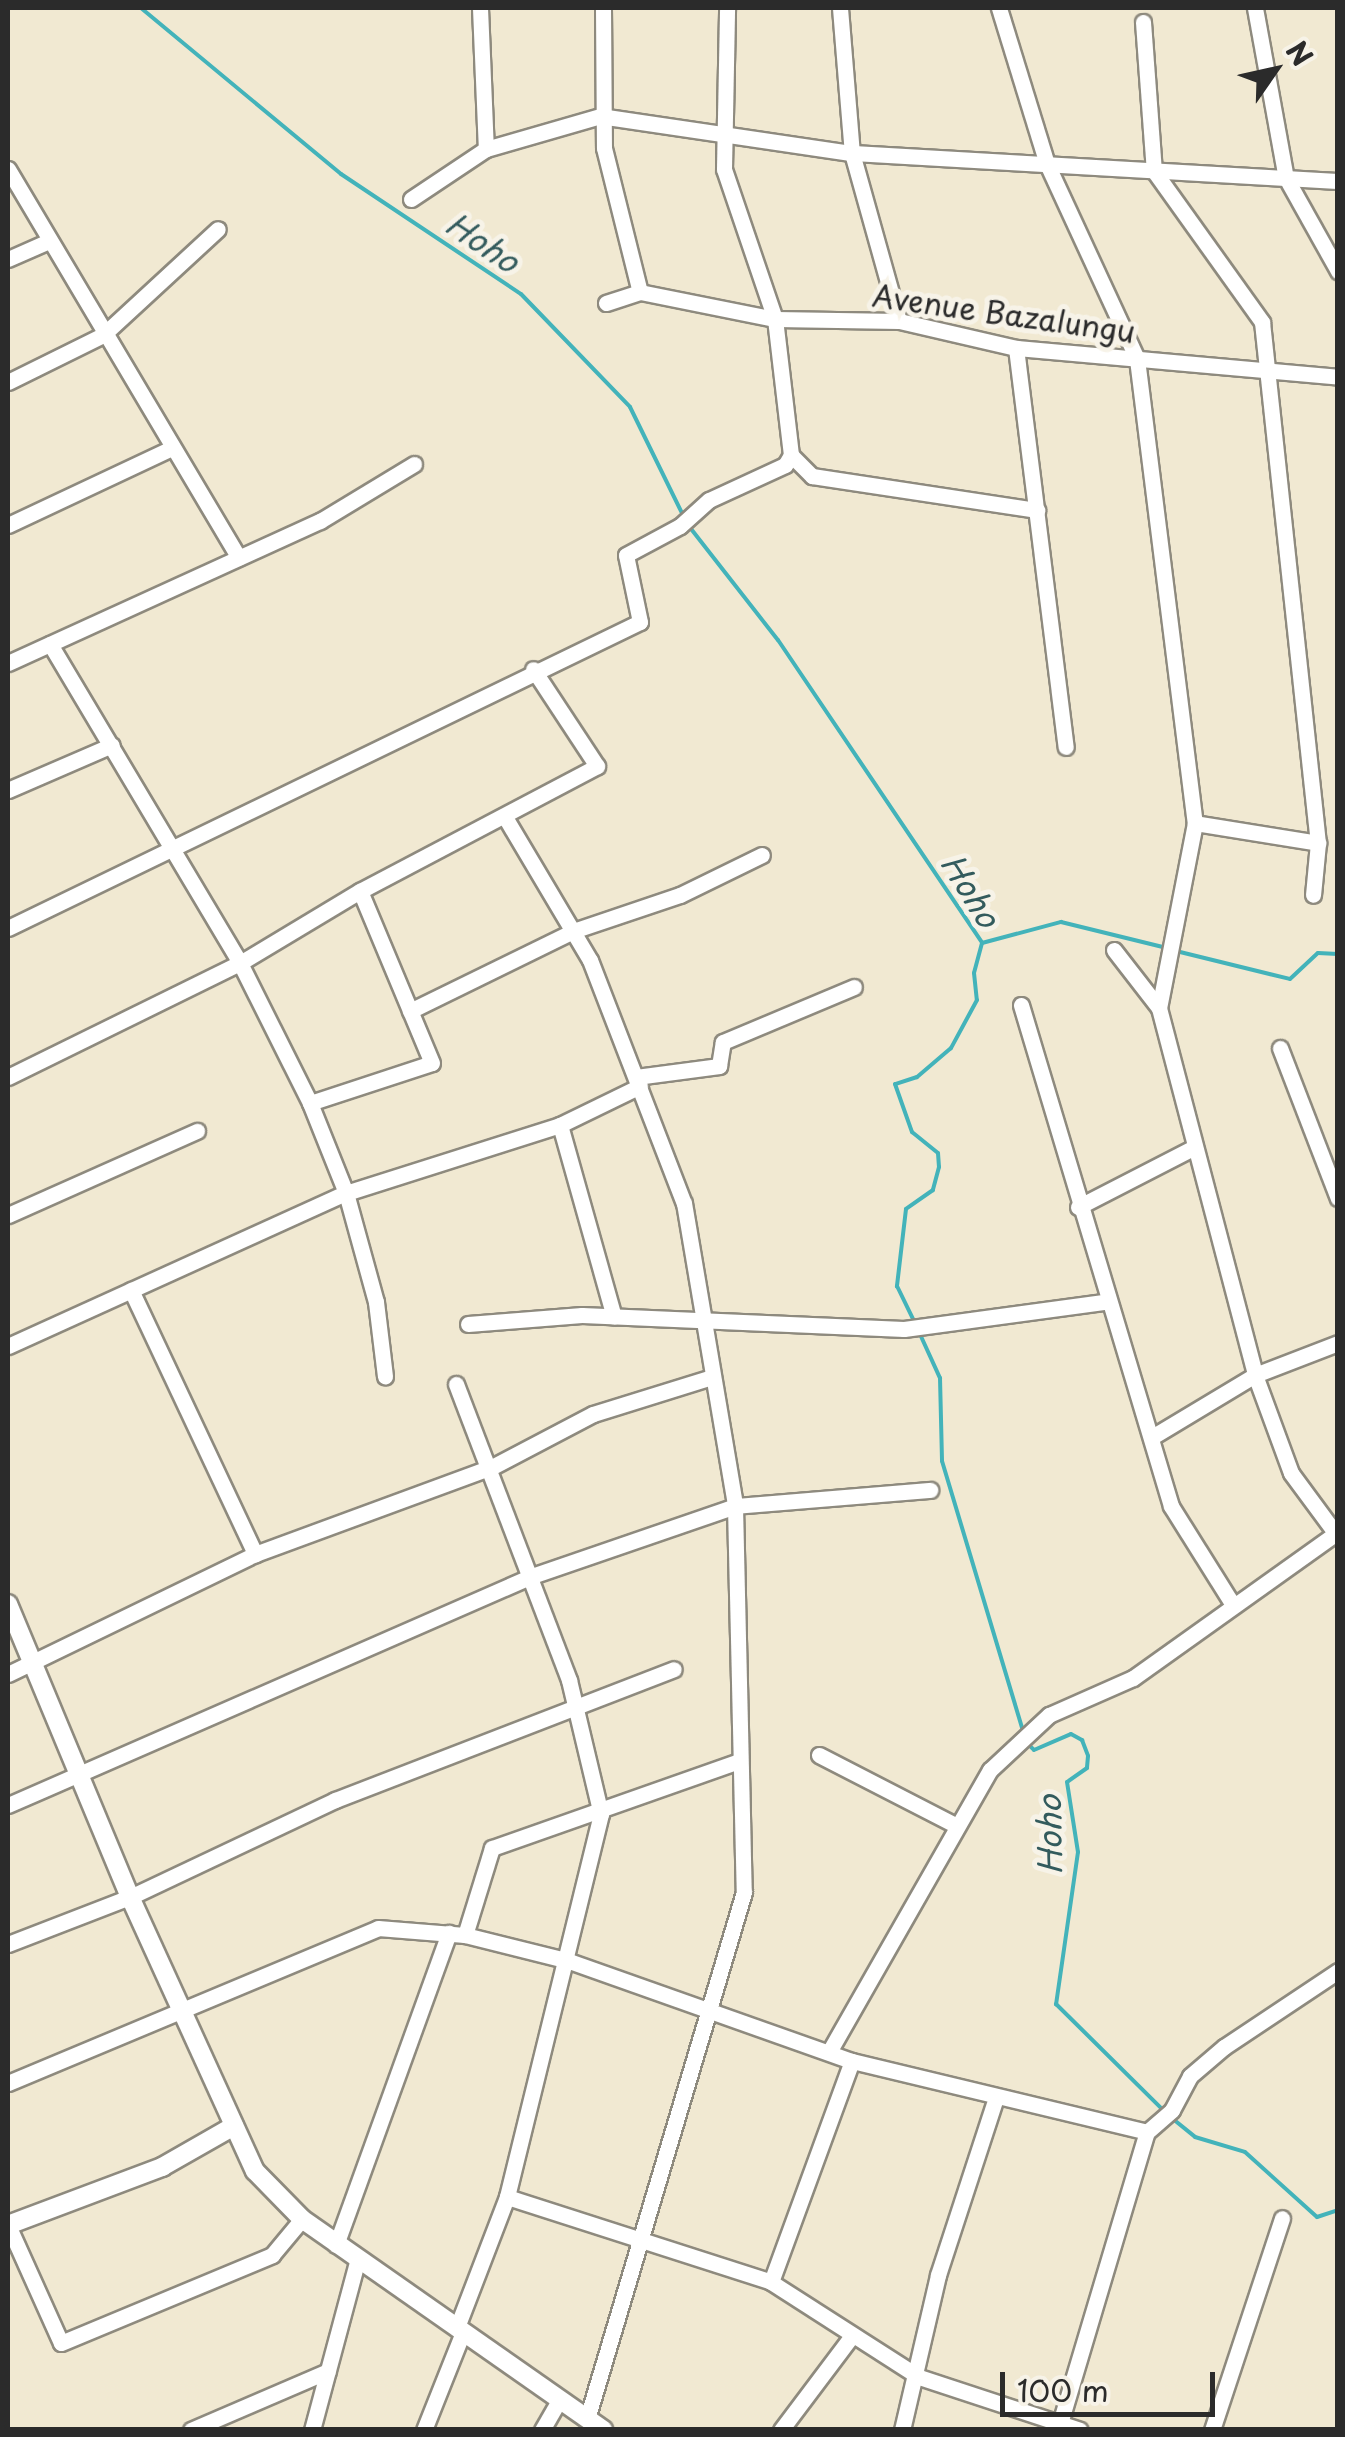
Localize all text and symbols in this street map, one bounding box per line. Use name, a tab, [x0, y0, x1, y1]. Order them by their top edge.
north arrow	[1225, 20, 1325, 120]
text: N	[1276, 32, 1324, 74]
water label: Hoho	[439, 204, 527, 280]
street label: Avenue Bazalungu	[871, 277, 1137, 349]
water label: Hoho	[934, 846, 1008, 934]
water label: Hoho	[1029, 1795, 1069, 1875]
scale bar	[1005, 2352, 1220, 2414]
text: 100 m	[1017, 2367, 1109, 2412]

